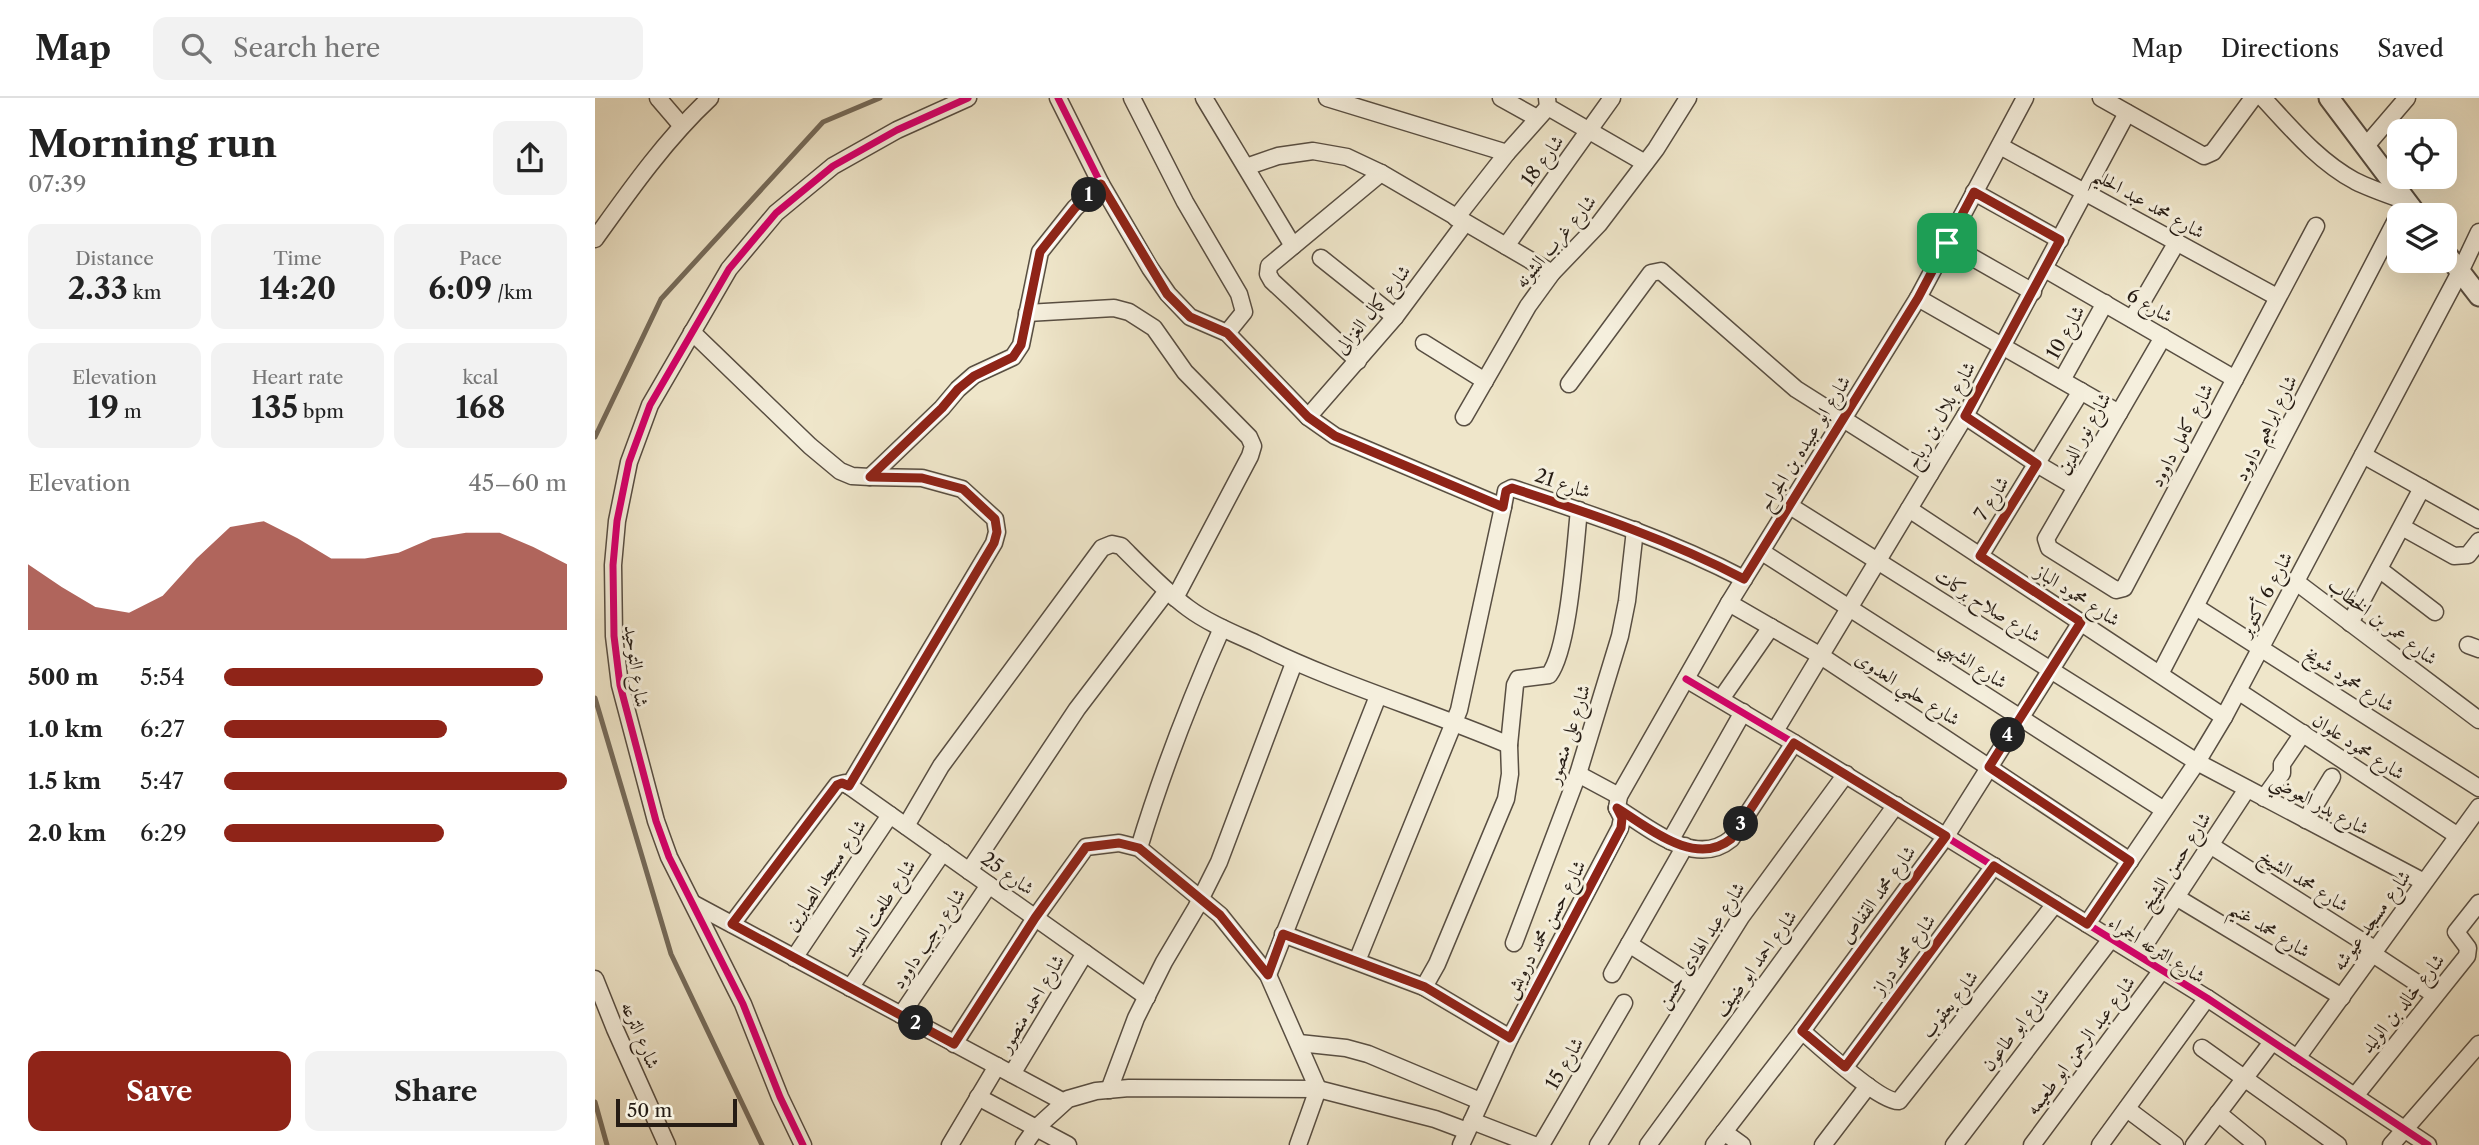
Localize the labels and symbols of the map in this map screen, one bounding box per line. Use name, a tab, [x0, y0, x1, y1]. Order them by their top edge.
street label: شارع 18	[1516, 130, 1572, 193]
street label: شارع محمد عبد الحليم	[2085, 163, 2209, 251]
pin: 1	[1071, 178, 1107, 212]
street label: شارع غرب الشونه	[1510, 190, 1604, 295]
pin	[1917, 213, 1977, 273]
street label: شارع كمال الغزالى	[1329, 260, 1419, 361]
street label: شارع 6	[2121, 283, 2177, 331]
street label: شارع 10	[2041, 301, 2093, 365]
street label: شارع بلال بن رباح	[1900, 357, 1986, 476]
street label: شارع ابو عبيده بن الجراح	[1754, 371, 1860, 518]
street label: شارع ابراهيم داوود	[2229, 371, 2309, 489]
street label: شارع كامل داوود	[2145, 380, 2222, 493]
street label: شارع نور الدين	[2051, 388, 2119, 480]
street label: شارع 21	[1531, 464, 1593, 507]
street label: شارع 7	[1969, 472, 2017, 527]
street label: شارع 6 أكتوبر	[2232, 547, 2301, 644]
street label: شارع محمود الباز	[2027, 559, 2124, 635]
street label: شارع صلاح بركات	[1927, 564, 2045, 652]
street label: شارع عمر بن الخطاب	[2321, 573, 2442, 673]
street label: شارع التوحيد	[615, 624, 654, 709]
street label: شارع الشهبي	[1932, 633, 2012, 699]
street label: شارع محمود شويخ	[2298, 642, 2399, 721]
street label: شارع حلمي العدوى	[1847, 646, 1964, 737]
street label: شارع على منصور	[1541, 682, 1599, 790]
street label: شارع محمود علوان	[2306, 708, 2409, 788]
pin: 4	[1991, 718, 2025, 752]
street label: شارع بدر العوضي	[2264, 769, 2373, 845]
pin: 3	[1723, 806, 1759, 842]
street label: شارع حسن الشيخ	[2135, 808, 2221, 918]
street label: شارع مسجد الصابرين	[780, 815, 875, 938]
street label: شارع محمد القفاص	[1834, 841, 1924, 950]
street label: شارع محمد الشيخ	[2252, 844, 2353, 922]
street label: شارع 25	[975, 847, 1039, 903]
street label: شارع طلعت السيد	[838, 855, 924, 964]
street label: شارع حسن محمد درويش	[1498, 856, 1594, 1004]
street label: شارع مسجد عيوشه	[2327, 866, 2419, 977]
street label: شارع عبد الهادى حسن	[1651, 878, 1753, 1015]
street label: شارع رجب داوود	[886, 884, 974, 995]
street label: شارع محمد غنيم	[2221, 896, 2314, 969]
street label: شارع احمد ابو ضيف	[1709, 905, 1805, 1024]
street label: شارع محمد دراز	[1865, 910, 1944, 1003]
street label: شارع الترعه الحمراء	[2102, 911, 2209, 992]
street label: شارع خالد بن الوليد	[2355, 949, 2453, 1060]
street label: شارع احمد منصور	[992, 950, 1073, 1060]
street label: شارع يعقوب	[1916, 966, 1986, 1045]
street label: شارع عبد الرحمن ابو طعيمه	[2021, 971, 2143, 1122]
street label: شارع ابو طاعون	[1976, 983, 2058, 1078]
street label: شارع الترعه	[612, 998, 665, 1074]
pin: 2	[899, 1006, 933, 1040]
street label: شارع 15	[1540, 1033, 1592, 1095]
scale bar	[616, 1096, 737, 1128]

